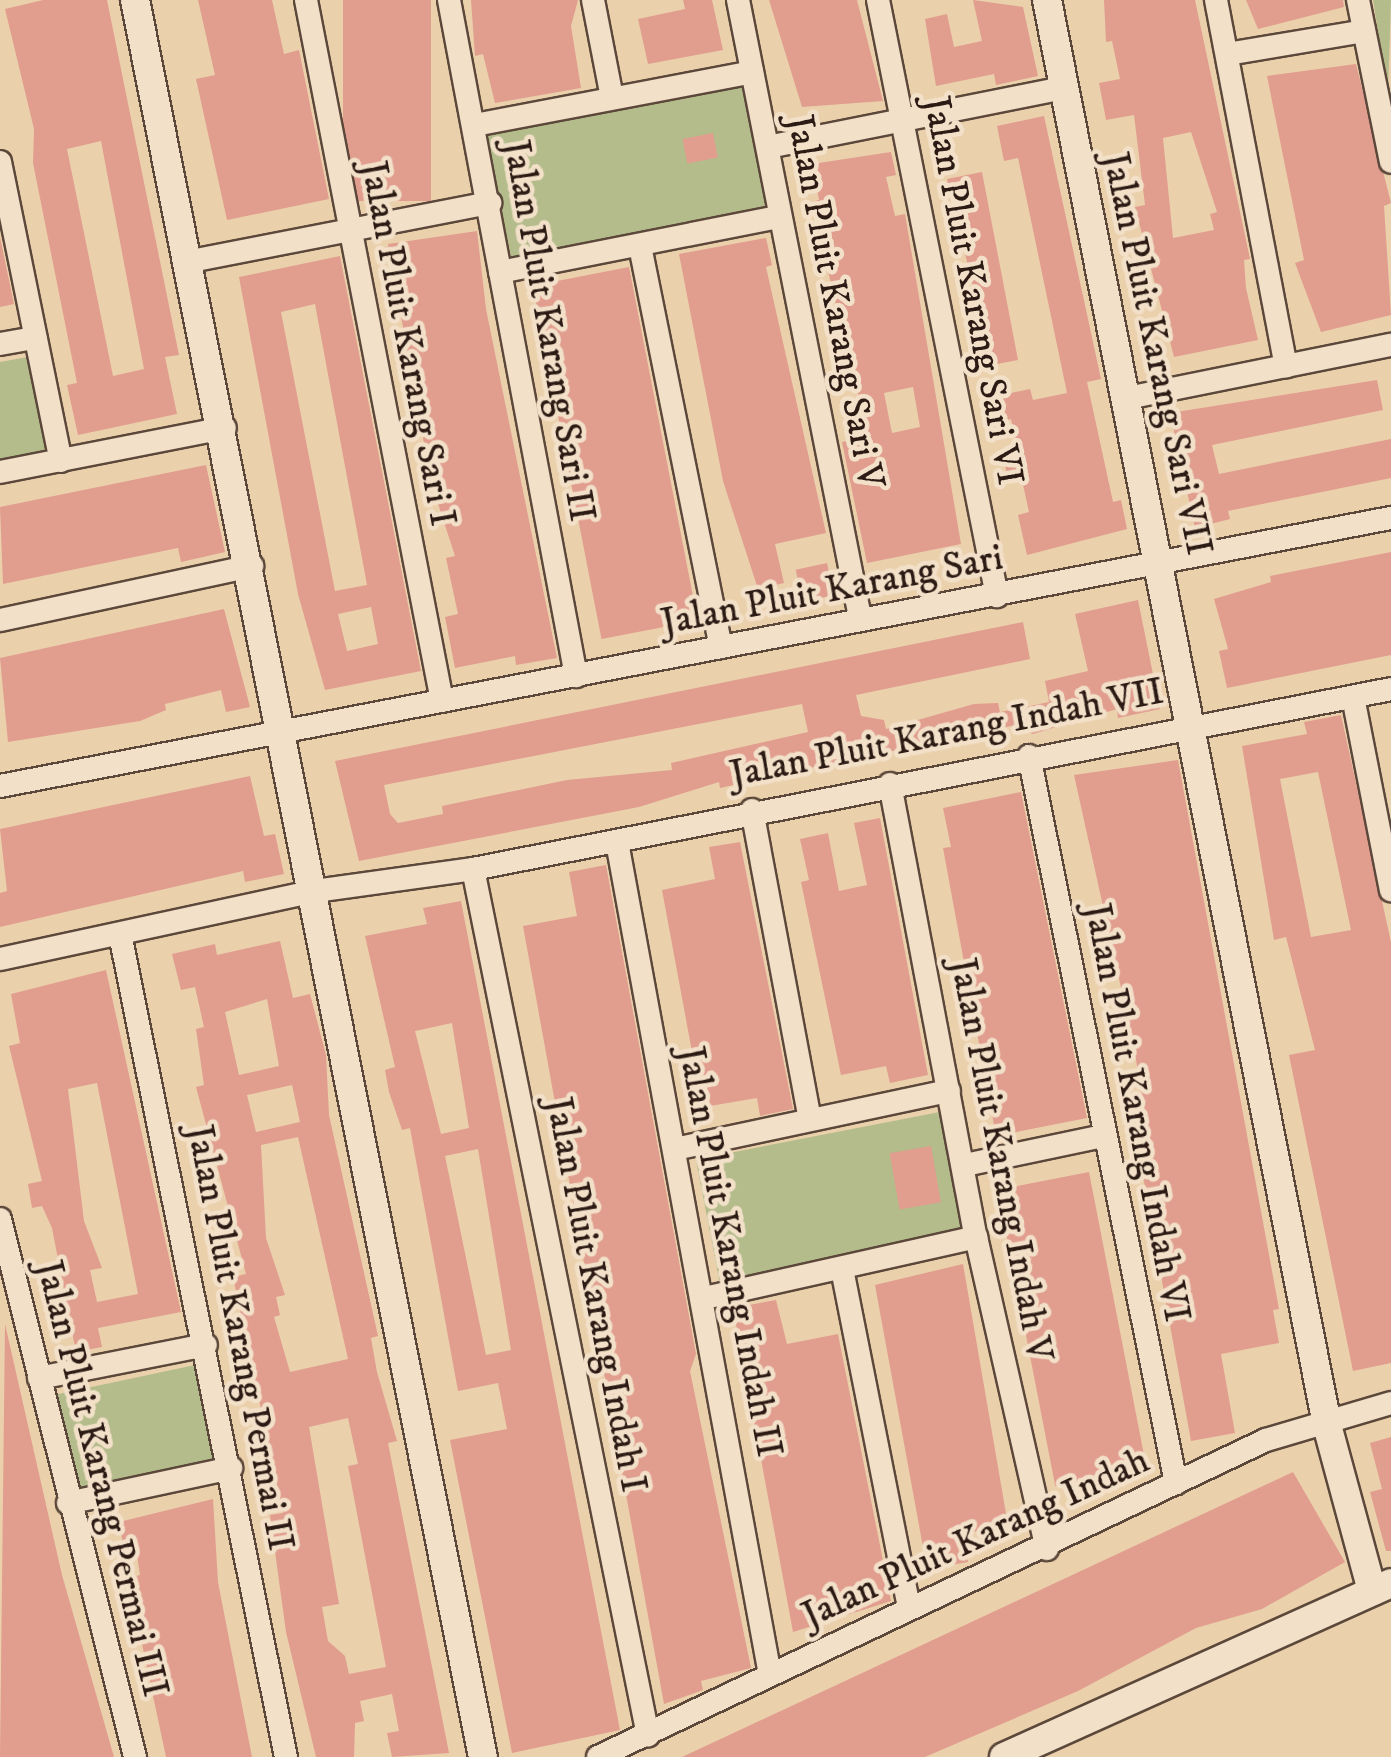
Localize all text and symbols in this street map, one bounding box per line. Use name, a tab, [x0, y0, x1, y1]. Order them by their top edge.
street label: Jalan Pluit Karang Sari VI	[912, 93, 1032, 489]
street label: Jalan Pluit Karang Sari V	[775, 111, 893, 493]
street label: Jalan Pluit Karang Sari II	[492, 137, 604, 525]
street label: Jalan Pluit Karang Sari VII	[1091, 148, 1221, 560]
street label: Jalan Pluit Karang Sari I	[349, 158, 465, 530]
street label: Jalan Pluit Karang Sari	[657, 535, 1007, 647]
street label: Jalan Pluit Karang Indah VII	[726, 670, 1168, 798]
street label: Jalan Pluit Karang Indah VI	[1073, 900, 1199, 1326]
street label: Jalan Pluit Karang Indah V	[939, 954, 1061, 1366]
street label: Jalan Pluit Karang Indah II	[667, 1043, 791, 1461]
street label: Jalan Pluit Karang Indah I	[534, 1094, 656, 1496]
street label: Jalan Pluit Karang Permai II	[175, 1121, 303, 1555]
street label: Jalan Pluit Karang Permai III	[25, 1256, 177, 1702]
street label: Jalan Pluit Karang Indah	[795, 1439, 1157, 1639]

